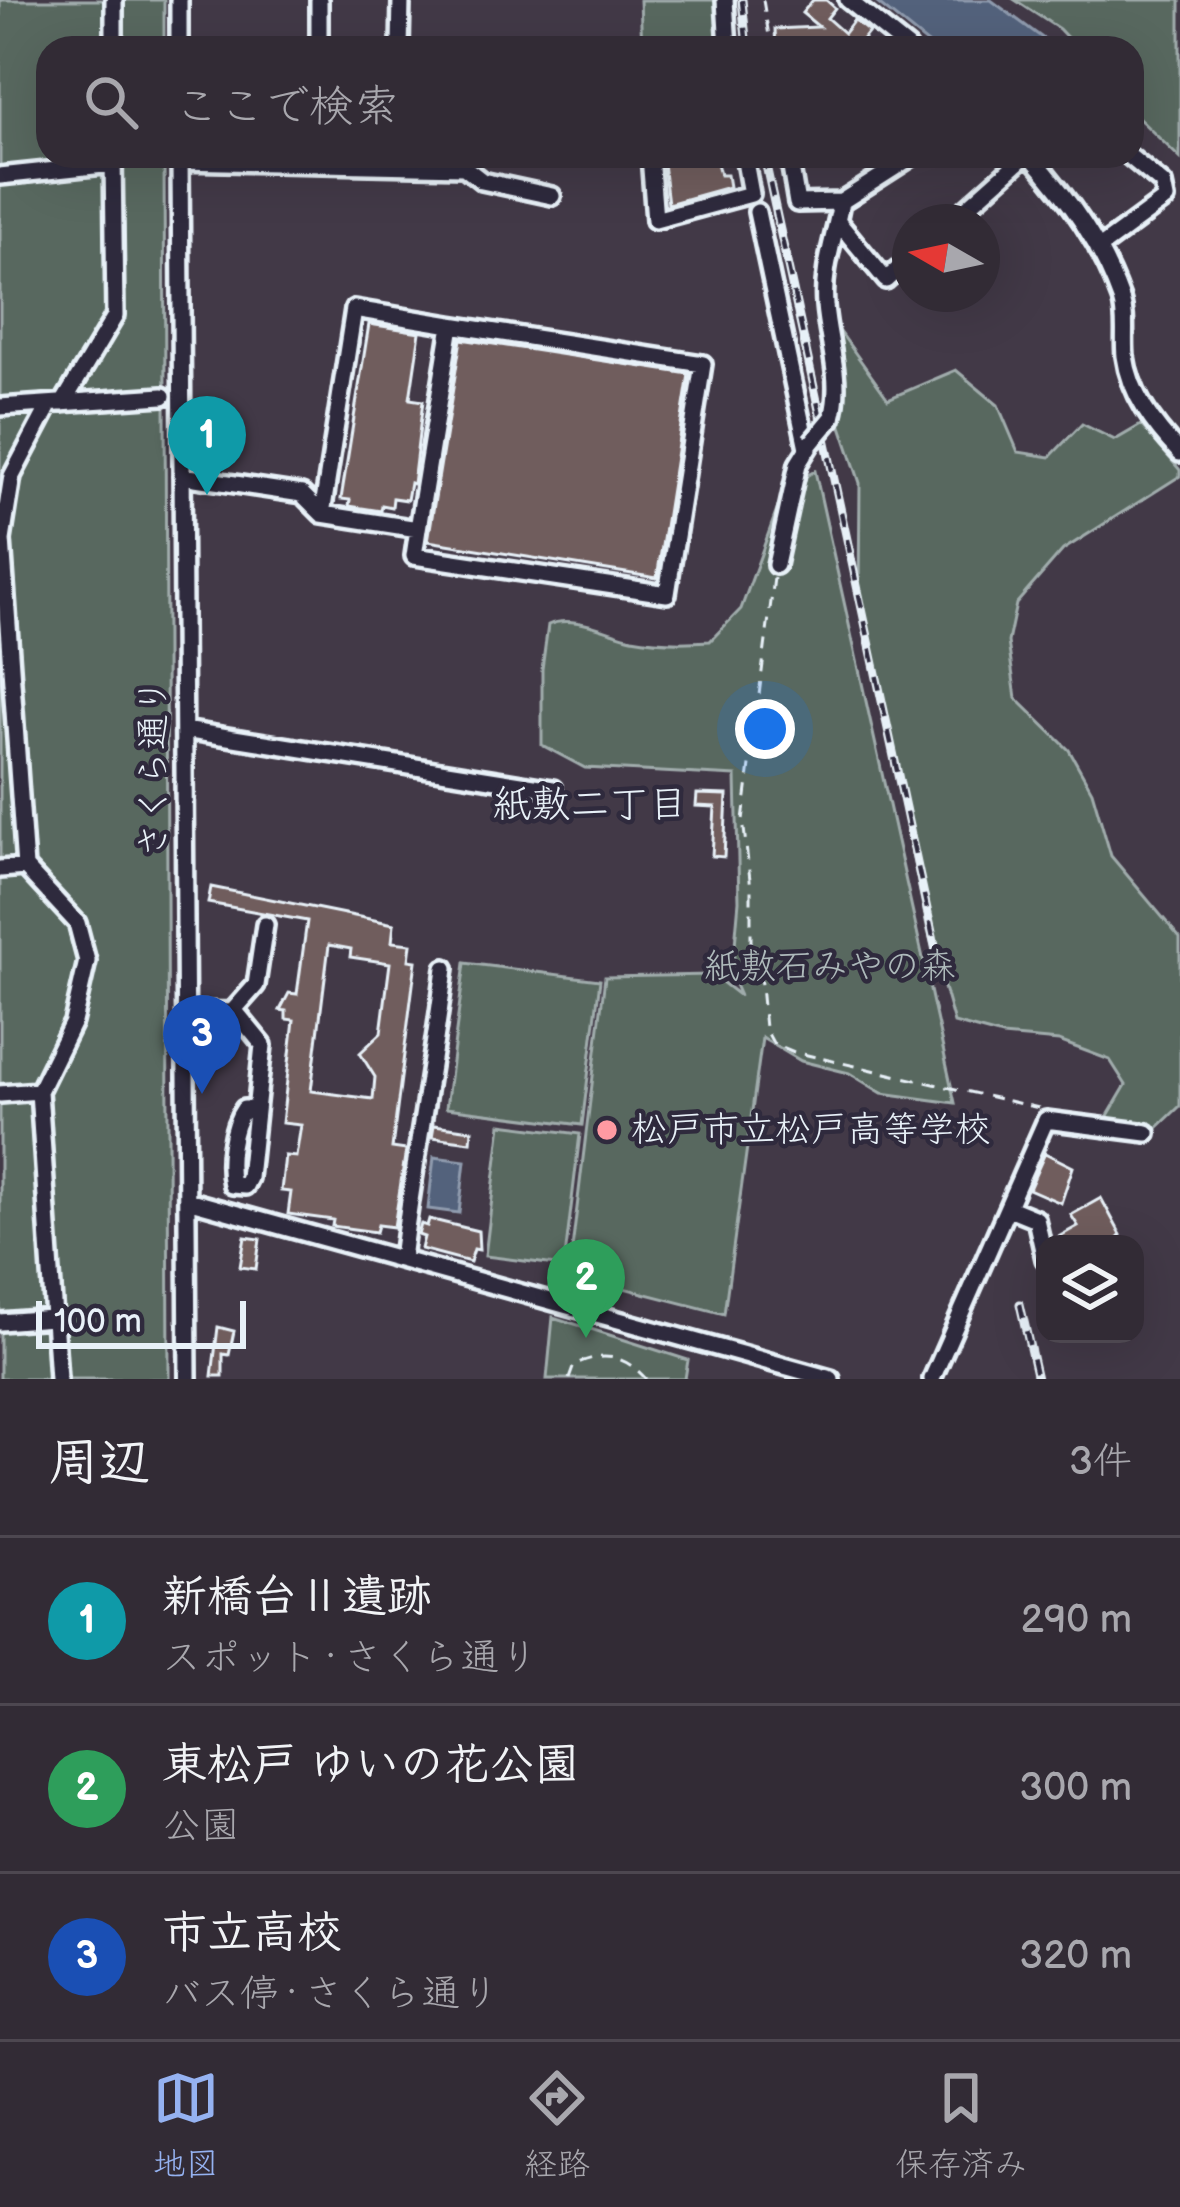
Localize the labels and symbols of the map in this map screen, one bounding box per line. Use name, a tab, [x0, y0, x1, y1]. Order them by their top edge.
north arrow	[892, 204, 1000, 312]
pin: 1	[168, 396, 246, 495]
street label: さくら通り	[133, 678, 176, 858]
your location	[735, 699, 795, 759]
district label: 紙敷二丁目	[492, 782, 688, 829]
park label: 紙敷石みやの森	[704, 946, 956, 989]
pin: 3	[163, 995, 241, 1094]
place label: 松戸市立松戸高等学校	[631, 1109, 991, 1152]
marker: 松戸市立松戸高等学校	[594, 1117, 620, 1143]
pin: 2	[547, 1239, 625, 1338]
scale bar	[36, 1295, 246, 1348]

